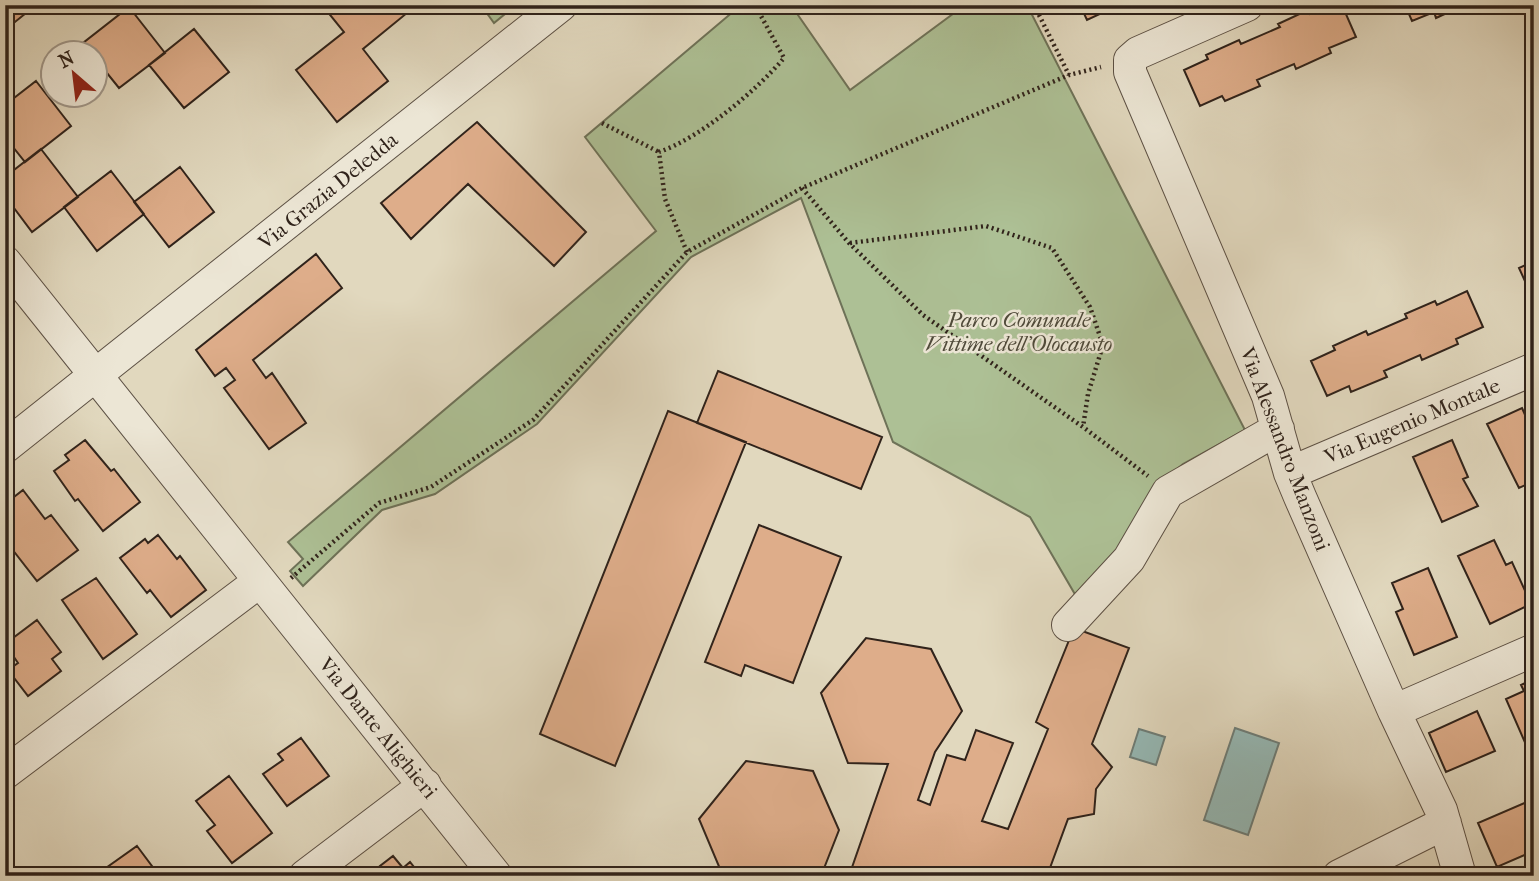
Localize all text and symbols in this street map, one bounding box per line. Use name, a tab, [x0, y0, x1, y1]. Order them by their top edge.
north arrow	[38, 38, 108, 108]
text: N	[55, 47, 79, 73]
street label: Via Grazia Deledda	[253, 127, 403, 255]
park label: Parco Comunale Vittime dell’Olocausto	[926, 308, 1113, 356]
street label: Via Alessandro Manzoni	[1235, 343, 1335, 554]
street label: Via Eugenio Montale	[1320, 373, 1503, 469]
street label: Via Dante Alighieri	[313, 652, 442, 803]

